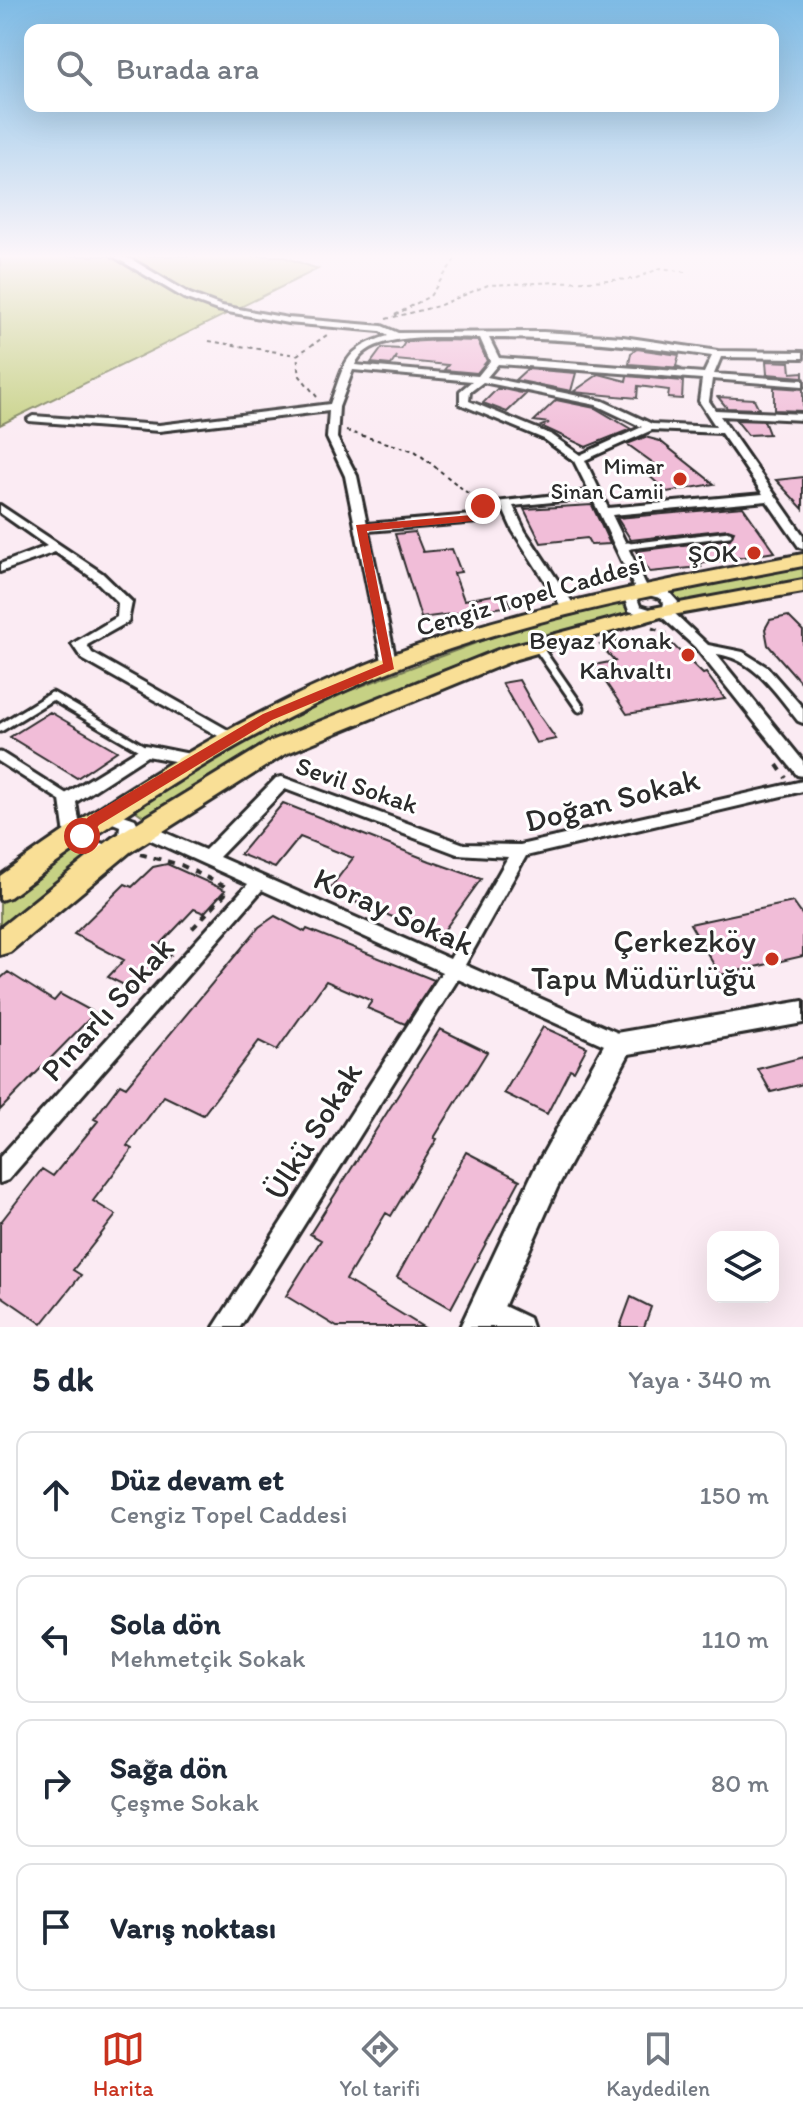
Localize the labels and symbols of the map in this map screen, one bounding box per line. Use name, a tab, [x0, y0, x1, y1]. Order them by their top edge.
place label: Mimar Sinan Camii	[551, 453, 665, 505]
marker: Mimar Sinan Camii	[671, 470, 689, 488]
route end	[465, 488, 501, 524]
place label: ŞOK	[688, 537, 738, 569]
marker: ŞOK	[745, 544, 763, 562]
street label: Cengiz Topel Caddesi	[412, 547, 650, 643]
place label: Beyaz Konak Kahvaltı	[529, 624, 673, 686]
marker: Beyaz Konak Kahvaltı	[679, 646, 697, 664]
street label: Sevil Sokak	[292, 749, 423, 821]
street label: Doğan Sokak	[521, 760, 704, 840]
route start	[64, 818, 100, 854]
street label: Koray Sokak	[308, 859, 480, 963]
place label: Çerkezköy Tapu Müdürlüğü	[531, 922, 756, 997]
street label: Pınarlı Sokak	[32, 929, 182, 1089]
marker: Çerkezköy Tapu Müdürlüğü	[763, 950, 781, 968]
street label: Ülkü Sokak	[256, 1055, 370, 1207]

